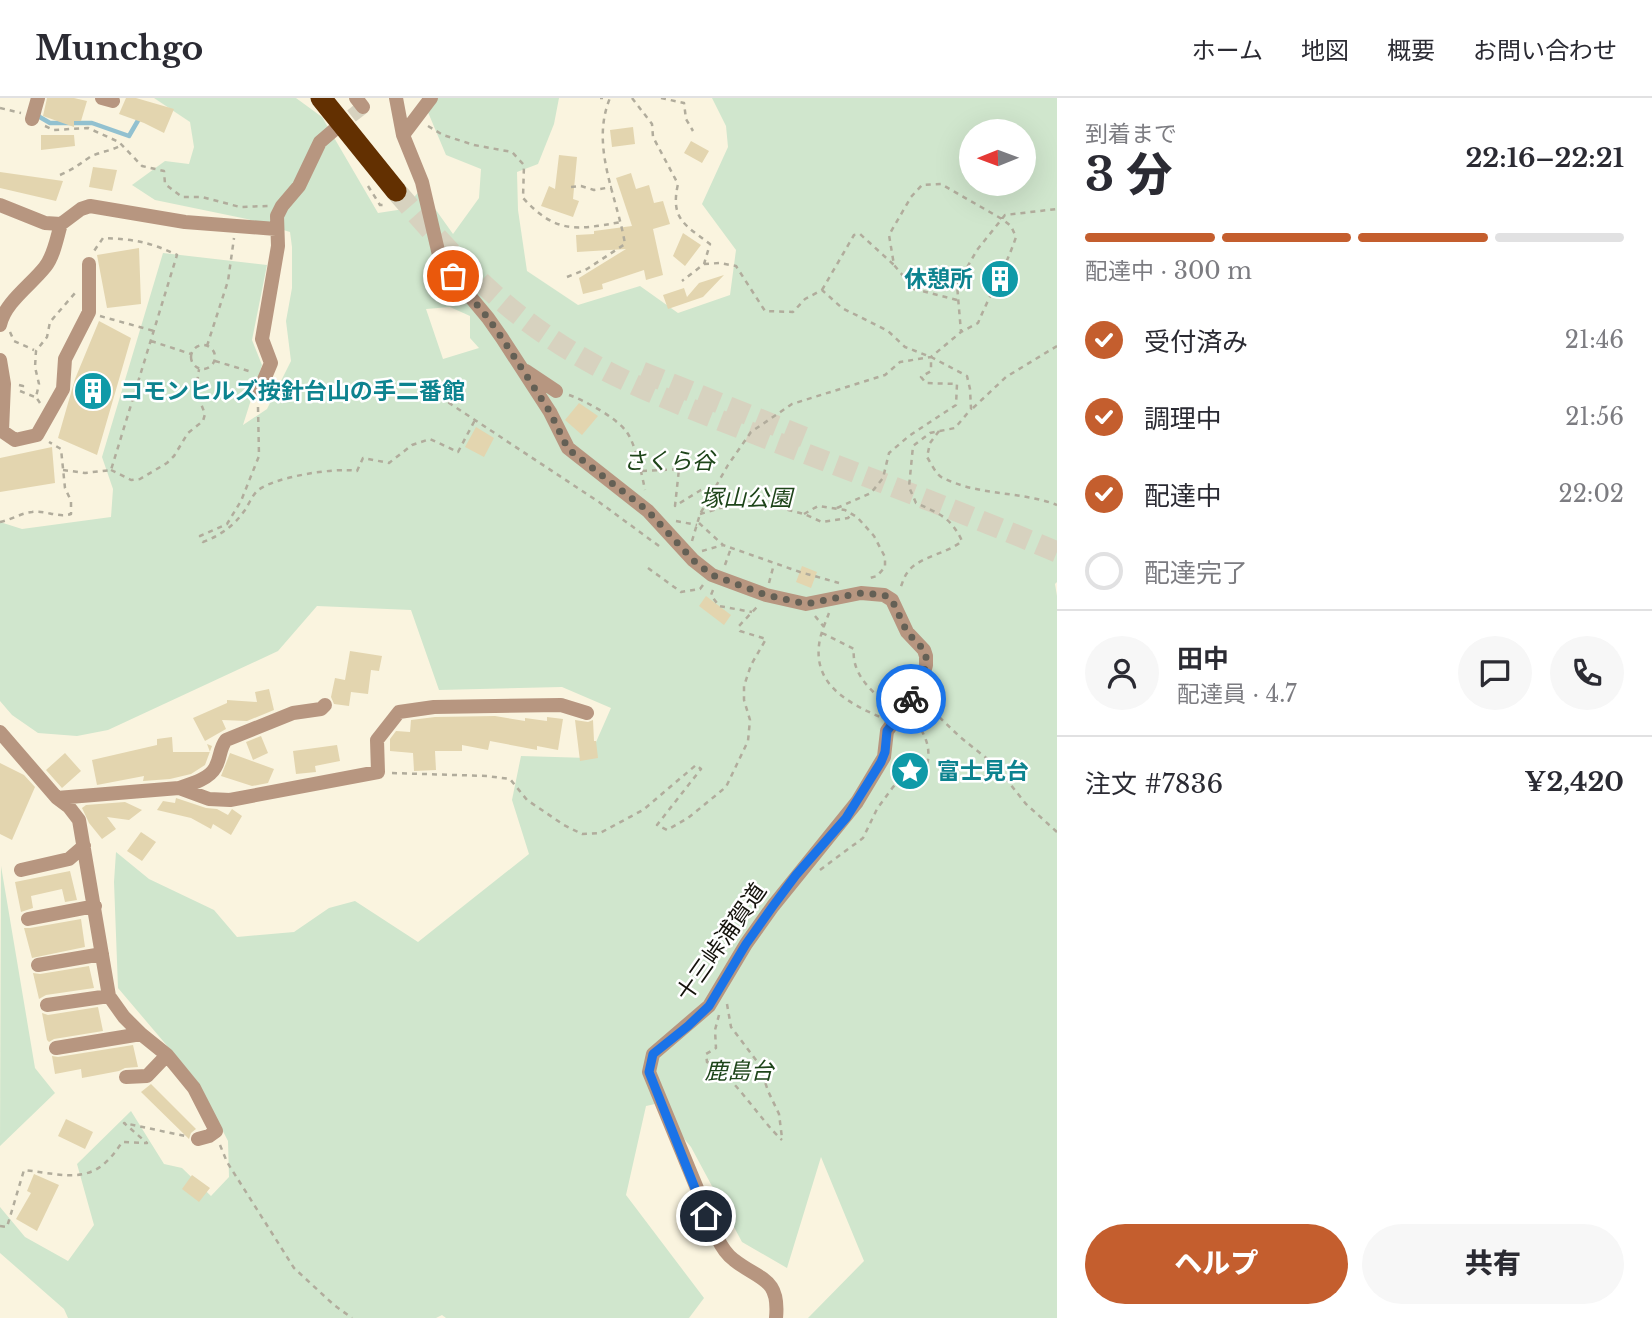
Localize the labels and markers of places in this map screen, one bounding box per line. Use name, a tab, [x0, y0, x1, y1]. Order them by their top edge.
pin	[423, 246, 483, 306]
building icon: 休憩所	[979, 258, 1021, 300]
place label: 休憩所	[904, 265, 973, 293]
building icon: コモンヒルズ按針台山の手二番館	[72, 370, 114, 412]
place label: コモンヒルズ按針台山の手二番館	[120, 377, 465, 405]
place icon: 富士見台	[889, 750, 931, 792]
place label: 富士見台	[937, 757, 1029, 785]
pin	[676, 1186, 736, 1246]

